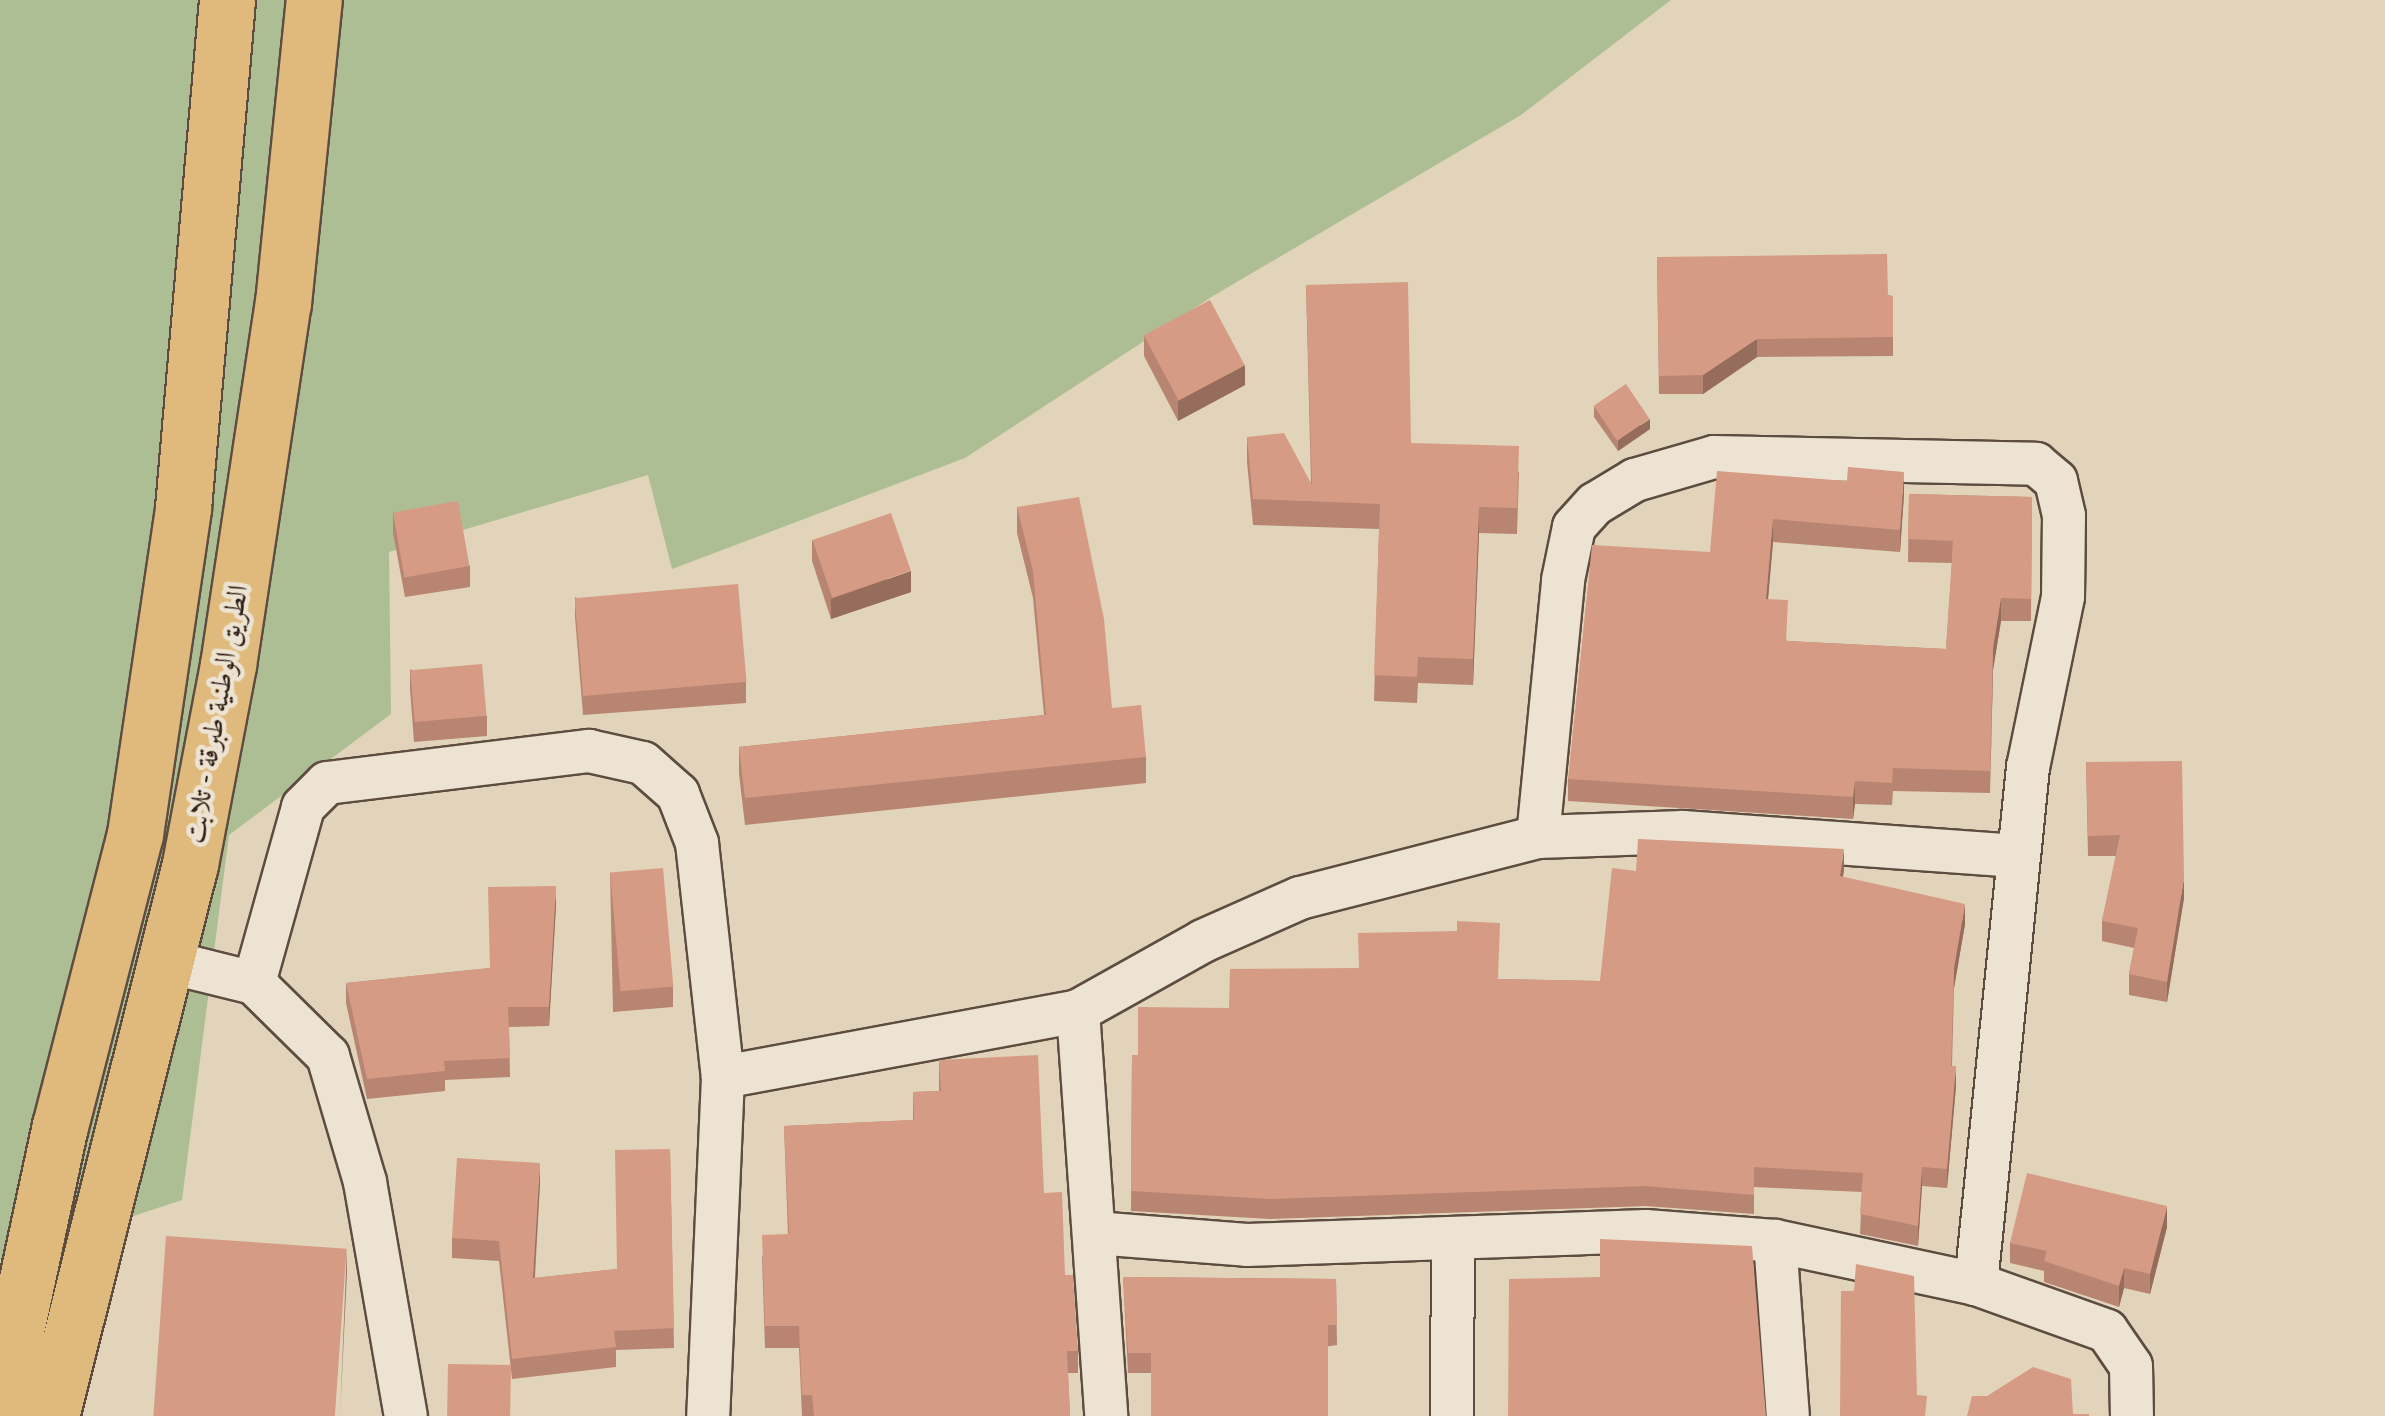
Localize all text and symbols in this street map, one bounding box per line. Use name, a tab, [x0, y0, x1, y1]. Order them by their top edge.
street label: الطريق الوطنية طبرقة - تلابت	[177, 582, 255, 846]

